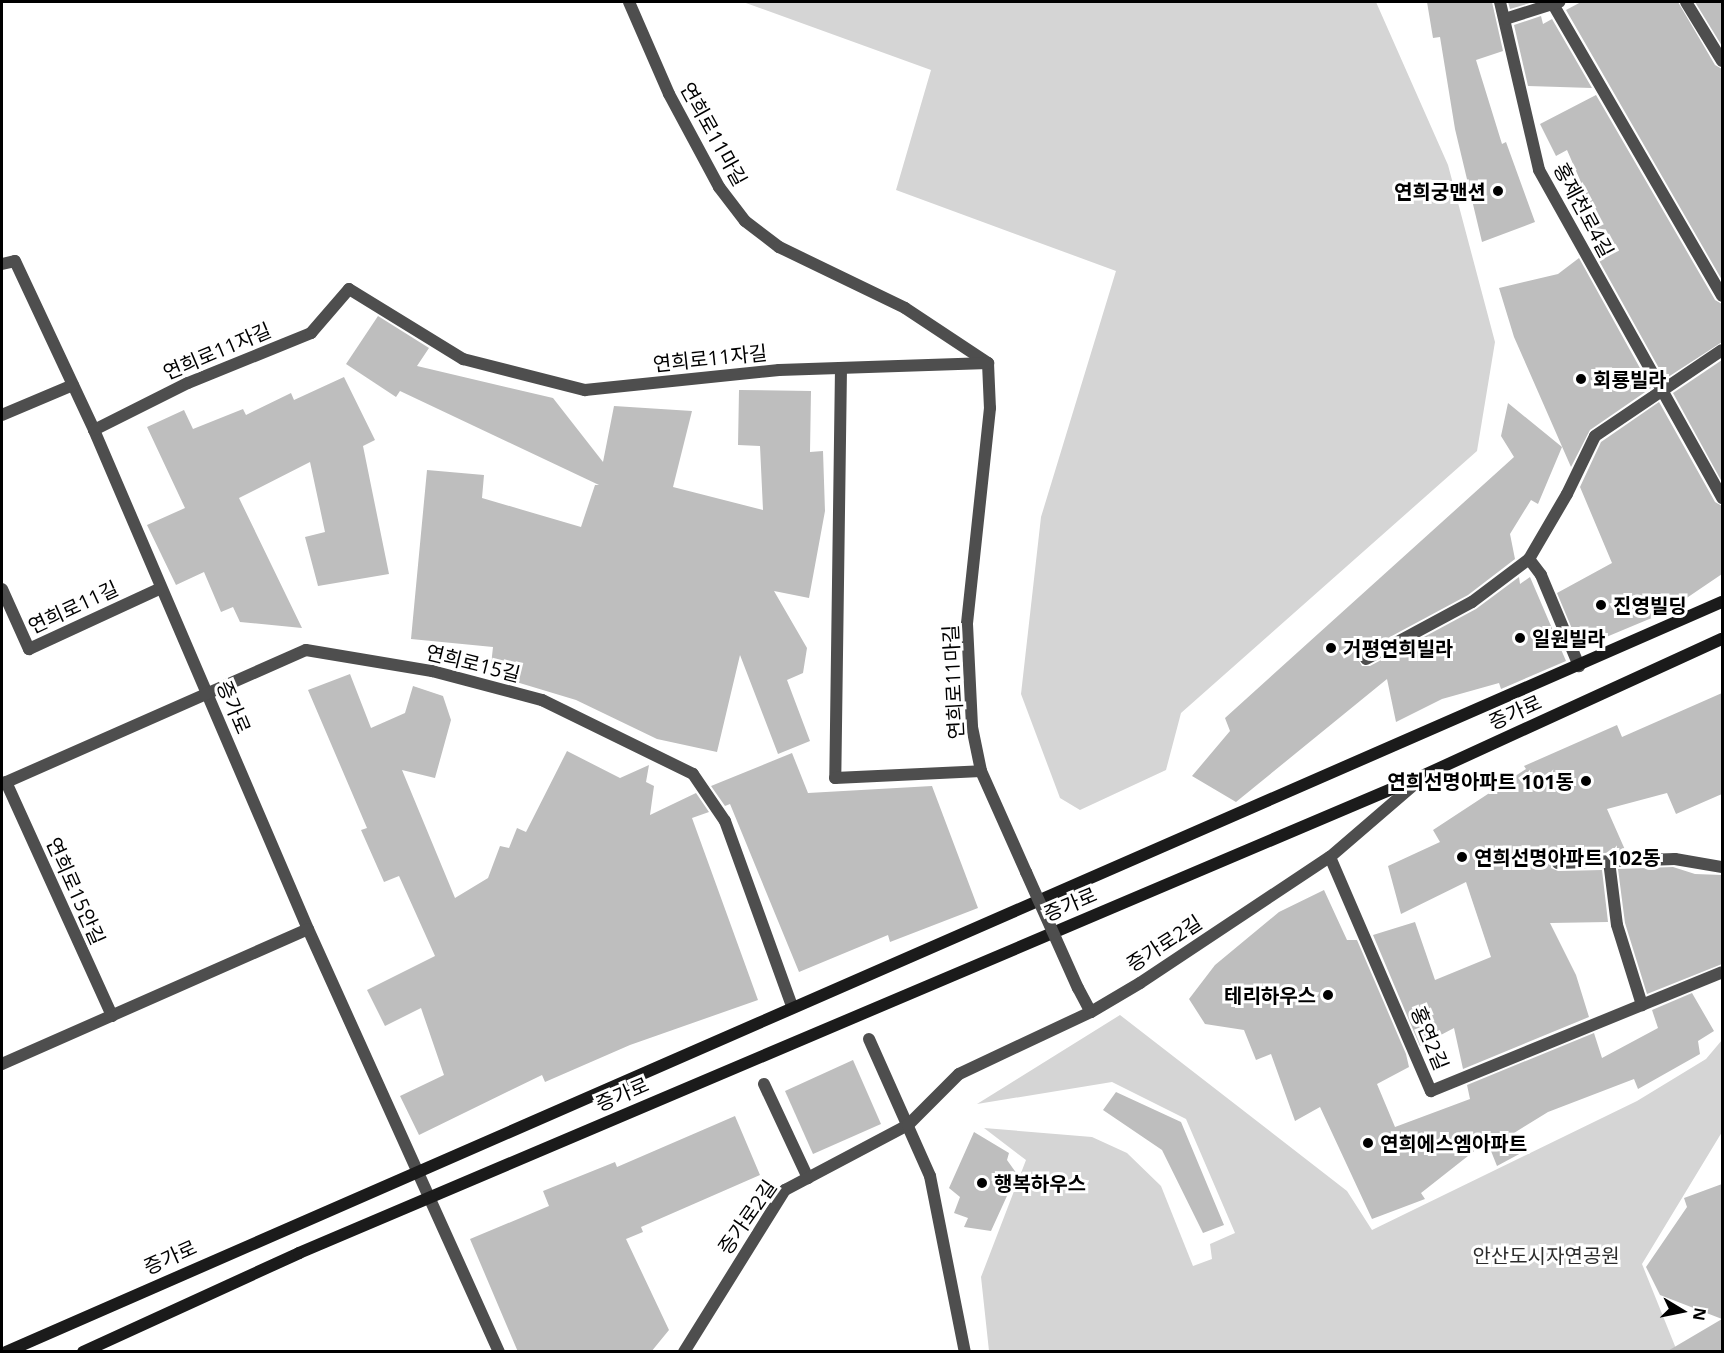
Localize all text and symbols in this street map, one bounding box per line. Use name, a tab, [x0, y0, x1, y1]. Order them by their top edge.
street label: 연희로11마길	[676, 78, 752, 190]
street label: 홍제천로4길	[1549, 159, 1619, 261]
place label: 연희궁맨션	[1394, 179, 1486, 203]
marker: 연희궁맨션	[1491, 184, 1505, 198]
street label: 연희로11자길	[159, 318, 275, 384]
street label: 연희로11자길	[652, 340, 768, 376]
place label: 회룡빌라	[1593, 367, 1667, 391]
marker: 회룡빌라	[1574, 372, 1588, 386]
street label: 연희로11길	[24, 576, 122, 638]
place label: 진영빌딩	[1613, 593, 1687, 617]
marker: 진영빌딩	[1594, 598, 1608, 612]
street label: 연희로11마길	[938, 624, 968, 740]
place label: 일원빌라	[1532, 626, 1606, 650]
marker: 일원빌라	[1513, 631, 1527, 645]
place label: 거평연희빌라	[1343, 636, 1453, 660]
street label: 연희로15길	[423, 640, 523, 686]
marker: 거평연희빌라	[1324, 641, 1338, 655]
street label: 증가로	[212, 677, 256, 737]
street label: 증가로	[1485, 690, 1545, 734]
place label: 연희선명아파트 101동	[1387, 769, 1574, 793]
marker: 연희선명아파트 101동	[1579, 774, 1593, 788]
street label: 연희로15안길	[42, 834, 110, 948]
place label: 연희선명아파트 102동	[1474, 845, 1661, 869]
marker: 연희선명아파트 102동	[1455, 850, 1469, 864]
street label: 증가로	[1040, 882, 1100, 926]
street label: 증가로2길	[1122, 910, 1206, 976]
place label: 테리하우스	[1224, 983, 1316, 1007]
marker: 테리하우스	[1321, 988, 1335, 1002]
street label: 홍연2길	[1406, 1003, 1454, 1073]
street label: 증가로	[592, 1072, 652, 1116]
place label: 연희에스엠아파트	[1380, 1131, 1527, 1155]
marker: 연희에스엠아파트	[1361, 1136, 1375, 1150]
place label: 행복하우스	[994, 1171, 1086, 1195]
street label: 증가로2길	[713, 1175, 781, 1259]
marker: 행복하우스	[975, 1176, 989, 1190]
street label: 증가로	[140, 1235, 200, 1279]
park label: 안산도시자연공원	[1472, 1243, 1620, 1267]
north arrow	[1652, 1281, 1712, 1341]
text: N	[1688, 1306, 1712, 1322]

